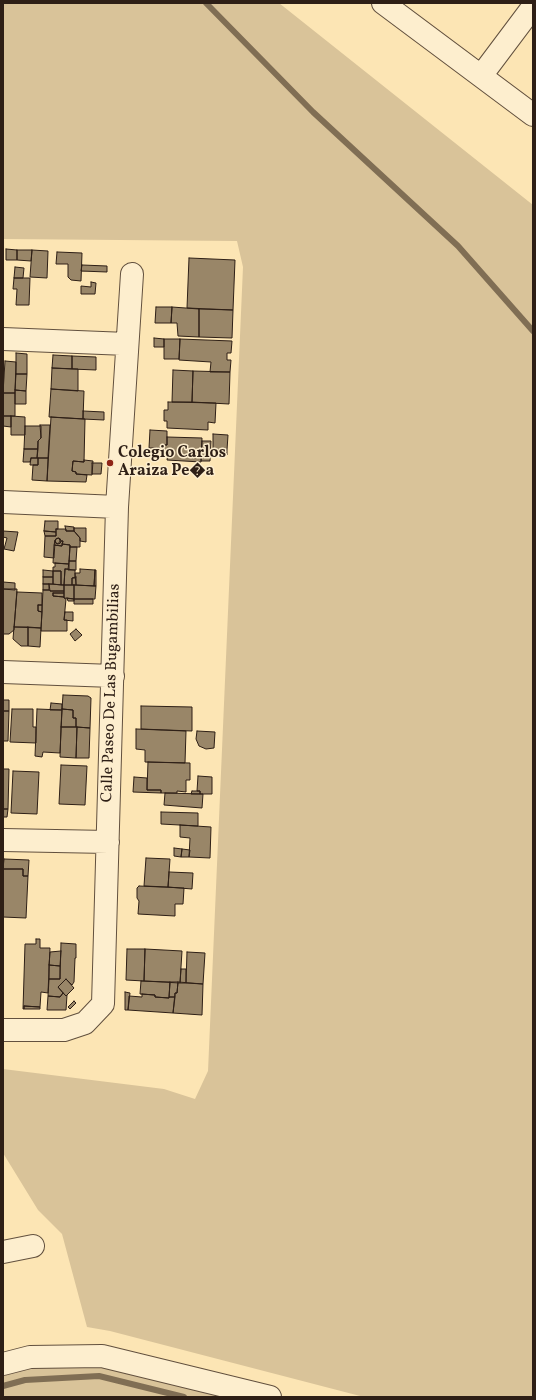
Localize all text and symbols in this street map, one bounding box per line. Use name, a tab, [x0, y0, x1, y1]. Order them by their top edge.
place label: Colegio Carlos Araiza Pe�a	[118, 444, 226, 482]
marker: Colegio Carlos Araiza Pe�a	[105, 458, 115, 468]
street label: Calle Paseo De Las Bugambilias	[99, 583, 125, 803]

